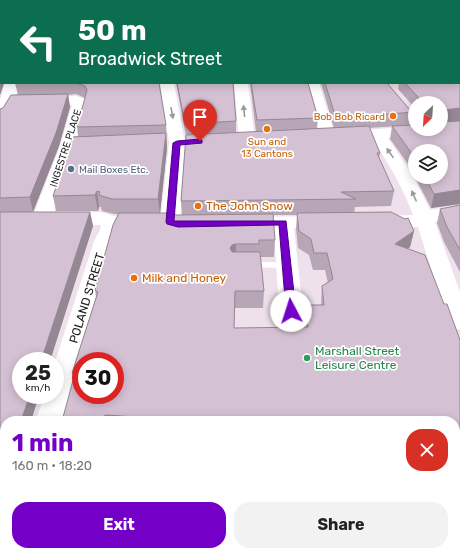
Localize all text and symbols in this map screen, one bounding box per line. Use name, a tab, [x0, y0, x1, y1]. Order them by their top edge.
text: 50 m	[78, 14, 147, 47]
icon: left	[12, 16, 64, 68]
text: Broadwick Street	[78, 48, 222, 70]
north arrow	[408, 96, 448, 136]
map controls	[408, 96, 448, 184]
pin	[183, 100, 217, 141]
one-way arrow	[241, 105, 247, 117]
icon: arrive	[189, 106, 211, 128]
one-way arrow	[169, 107, 175, 119]
street label: INGESTRE PLACE	[48, 108, 84, 189]
place label: Bob Bob Ricard	[314, 111, 385, 123]
marker: Bob Bob Ricard	[388, 111, 398, 121]
marker: Sun and 13 Cantons	[262, 124, 272, 134]
place label: Sun and 13 Cantons	[241, 136, 293, 160]
button: layers	[408, 144, 448, 184]
one-way arrow	[386, 147, 394, 158]
marker: Mail Boxes Etc.	[66, 164, 76, 174]
place label: Mail Boxes Etc.	[79, 164, 148, 176]
one-way arrow	[411, 190, 417, 201]
place label: The John Snow	[206, 199, 293, 213]
marker: The John Snow	[193, 201, 203, 211]
street label: POLAND STREET	[67, 251, 107, 345]
place label: Milk and Honey	[142, 271, 227, 285]
marker: Milk and Honey	[129, 273, 139, 283]
position arrow	[270, 290, 312, 332]
place label: Marshall Street Leisure Centre	[315, 344, 400, 372]
speed limit sign: 30	[72, 352, 124, 404]
marker: Marshall Street Leisure Centre	[302, 353, 312, 363]
text: 25	[25, 361, 51, 385]
text: km/h	[26, 382, 50, 394]
text: 1 min	[12, 429, 73, 457]
button: close	[406, 429, 448, 471]
text: 160 m · 18:20	[12, 458, 92, 473]
button: Exit	[12, 502, 226, 548]
button: Share	[234, 502, 448, 548]

